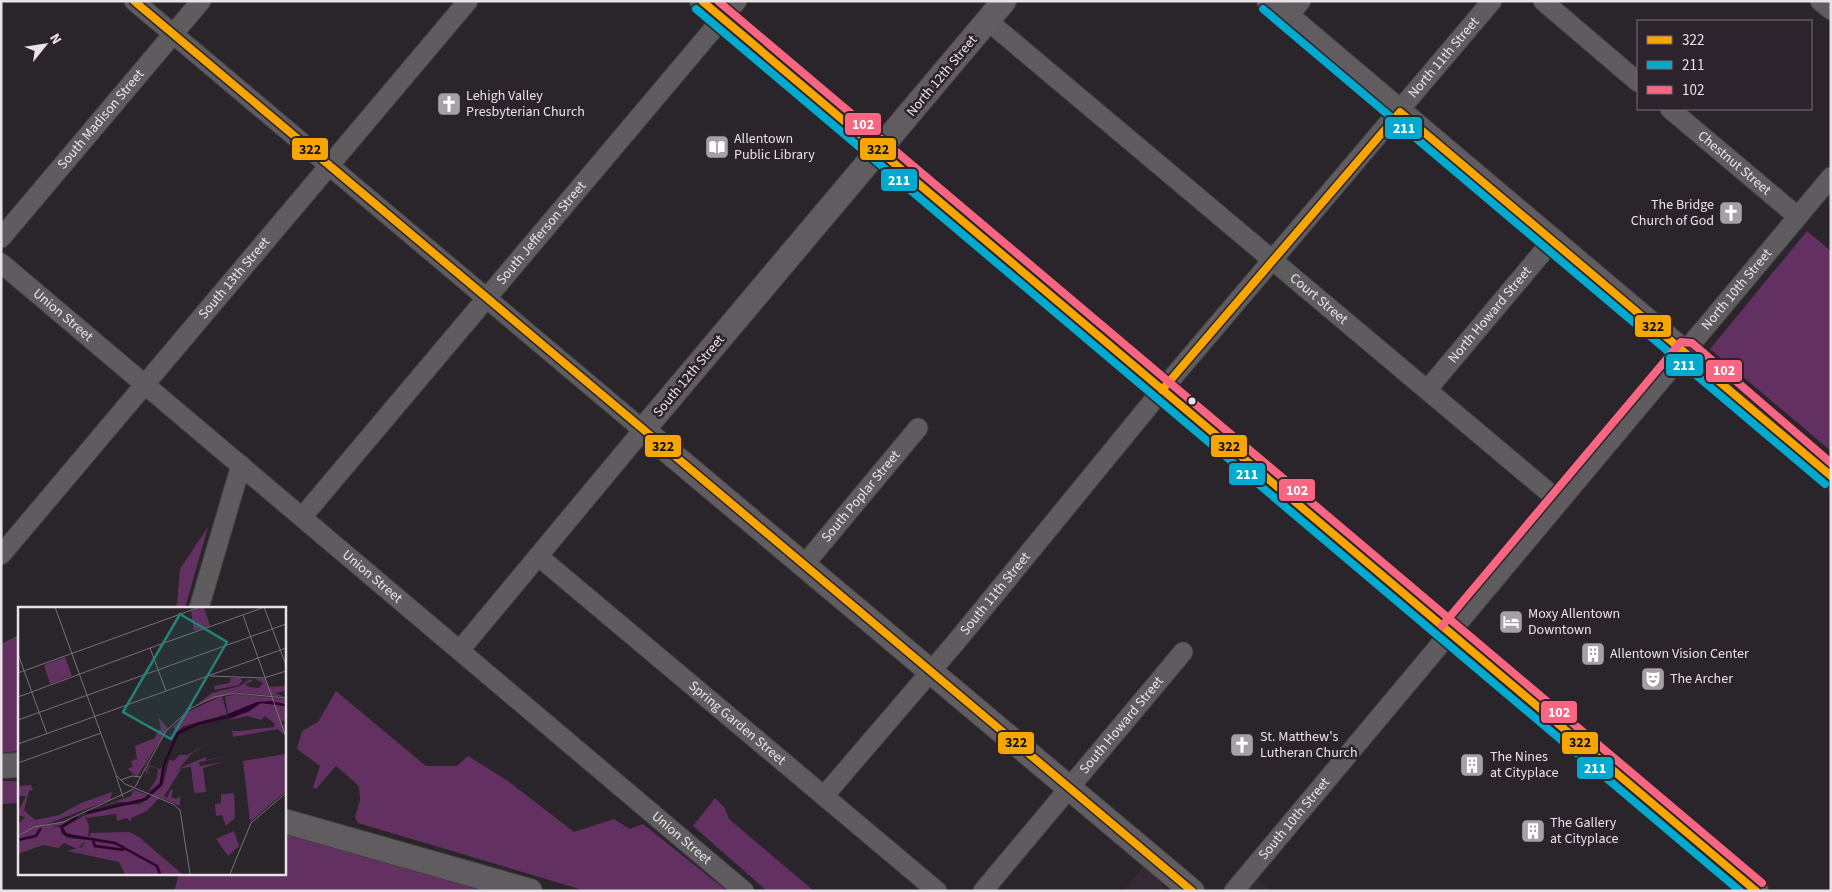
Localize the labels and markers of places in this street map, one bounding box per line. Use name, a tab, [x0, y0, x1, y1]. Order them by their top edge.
place label: Lehigh Valley Presbyterian Church	[466, 86, 585, 122]
church icon: Lehigh Valley Presbyterian Church	[436, 91, 462, 117]
place label: Allentown Public Library	[734, 129, 815, 165]
library icon: Allentown Public Library	[704, 134, 730, 160]
place label: The Bridge Church of God	[1631, 195, 1714, 231]
church icon: The Bridge Church of God	[1718, 200, 1744, 226]
unlabelled marker	[1187, 396, 1197, 406]
place label: Moxy Allentown Downtown	[1528, 604, 1620, 640]
hotel icon: Moxy Allentown Downtown	[1498, 609, 1524, 635]
building icon: Allentown Vision Center	[1580, 641, 1606, 667]
place label: Allentown Vision Center	[1610, 644, 1749, 664]
theatre icon: The Archer	[1640, 666, 1666, 692]
place label: The Archer	[1670, 669, 1733, 689]
place label: St. Matthew's Lutheran Church	[1260, 727, 1358, 763]
church icon: St. Matthew's Lutheran Church	[1229, 732, 1255, 758]
place label: The Nines at Cityplace	[1490, 747, 1559, 783]
building icon: The Nines at Cityplace	[1459, 752, 1485, 778]
place label: The Gallery at Cityplace	[1550, 813, 1619, 849]
building icon: The Gallery at Cityplace	[1520, 818, 1546, 844]

